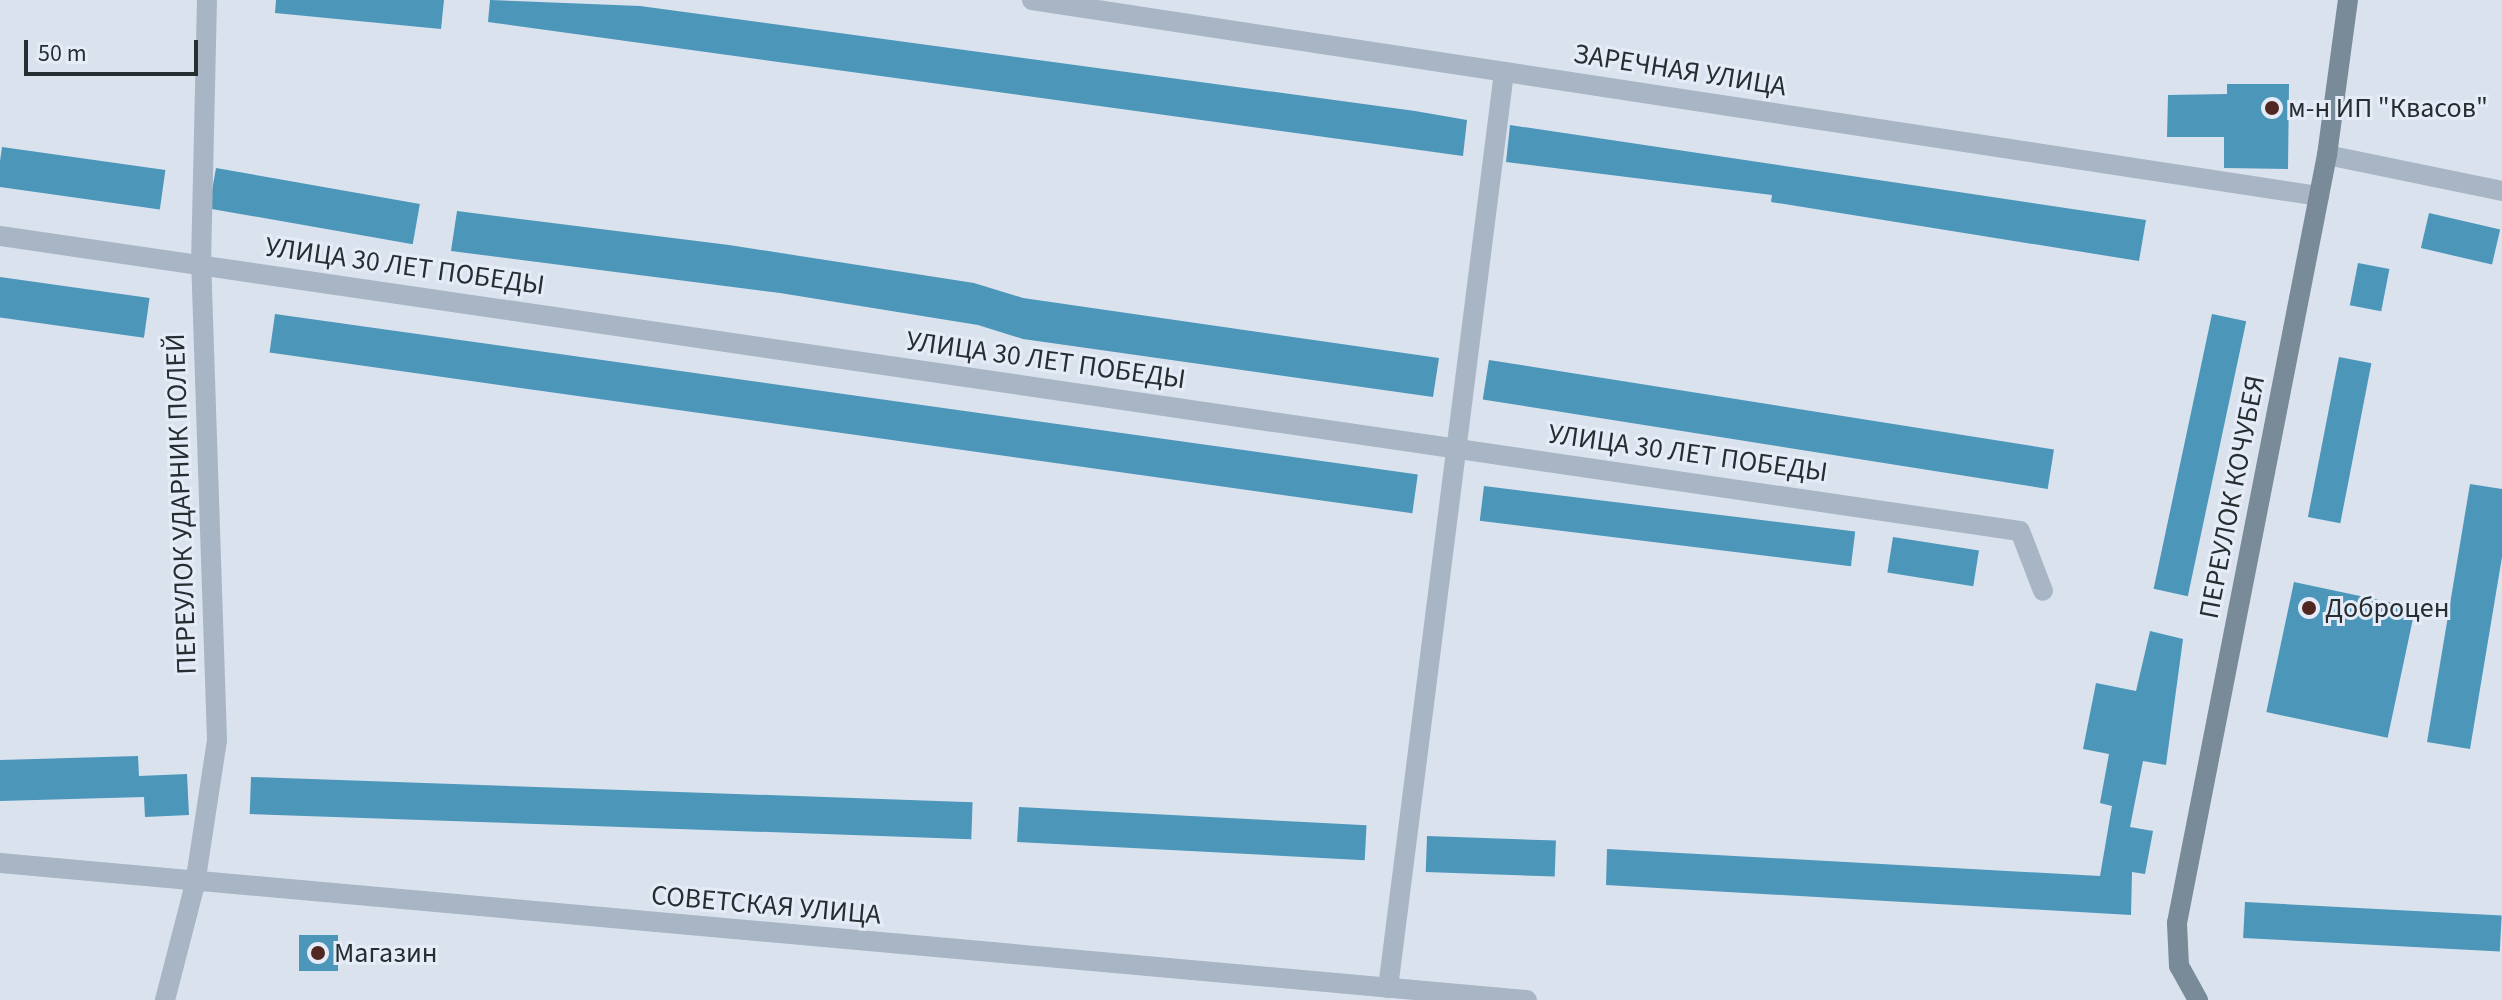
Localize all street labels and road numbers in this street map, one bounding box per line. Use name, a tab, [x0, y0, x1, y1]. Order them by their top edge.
street label: ЗАРЕЧНАЯ УЛИЦА	[1571, 37, 1789, 103]
street label: УЛИЦА 30 ЛЕТ ПОБЕДЫ	[263, 230, 547, 302]
street label: УЛИЦА 30 ЛЕТ ПОБЕДЫ	[904, 324, 1188, 396]
street label: ПЕРЕУЛОК УДАРНИК ПОЛЕЙ	[158, 333, 204, 675]
street label: ПЕРЕУЛОК КОЧУБЕЯ	[2192, 373, 2272, 621]
street label: УЛИЦА 30 ЛЕТ ПОБЕДЫ	[1546, 417, 1830, 489]
street label: СОВЕТСКАЯ УЛИЦА	[650, 878, 882, 932]

